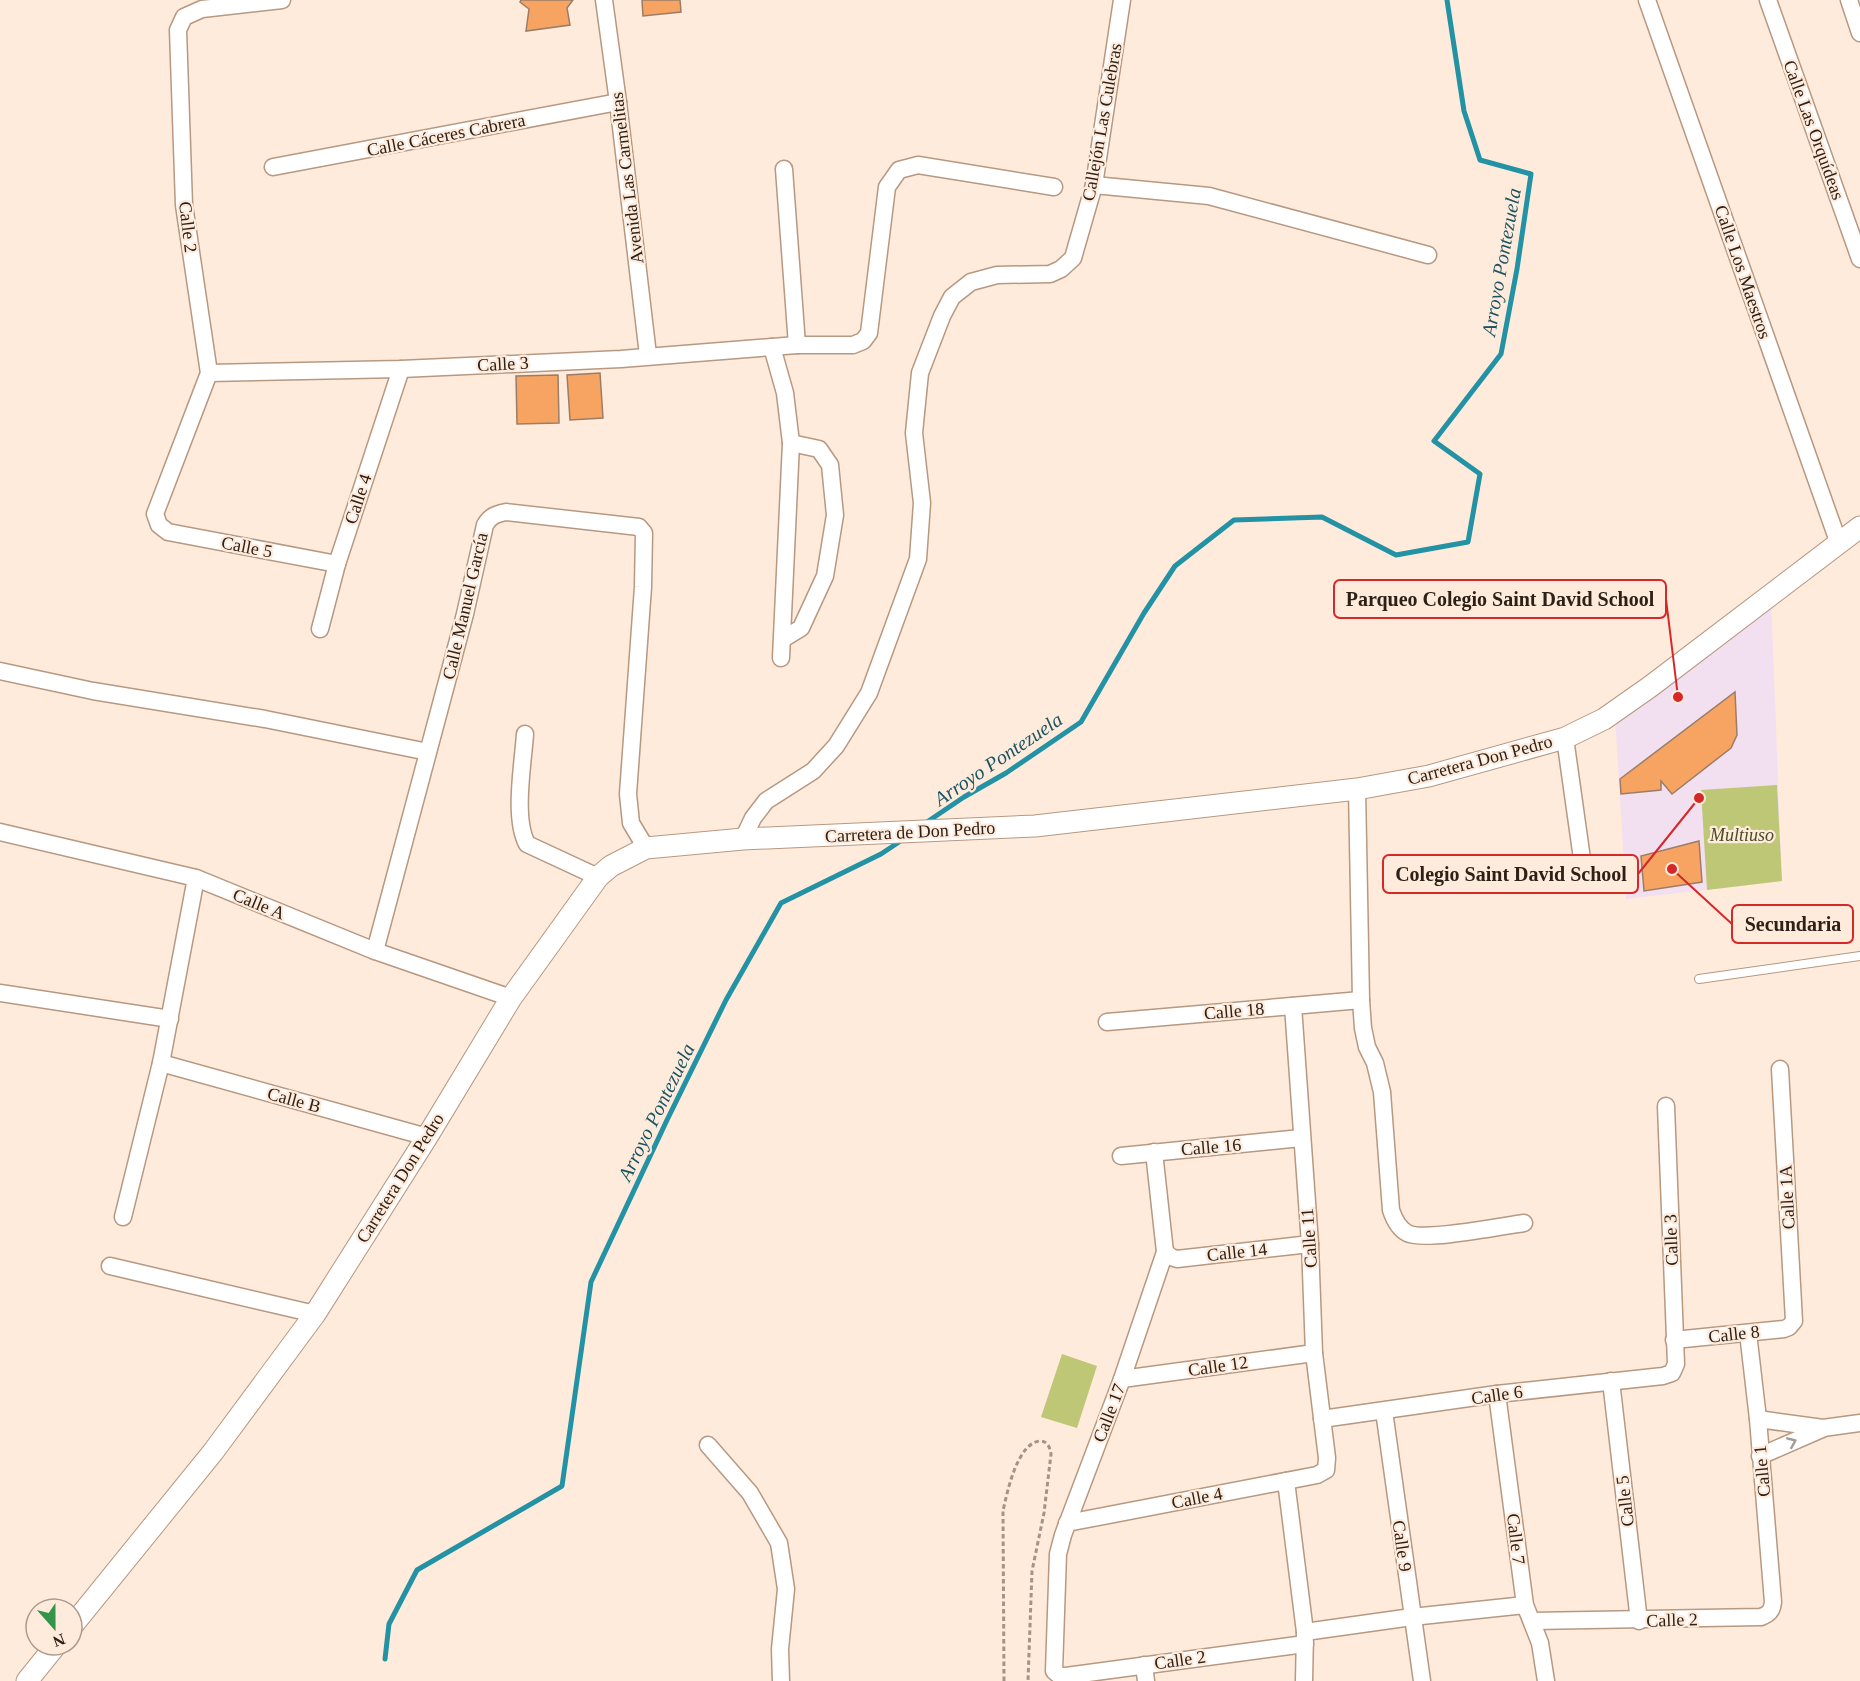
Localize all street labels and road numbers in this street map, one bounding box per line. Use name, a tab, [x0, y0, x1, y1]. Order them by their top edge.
street label: Callejón Las Culebras	[1078, 41, 1126, 203]
street label: Calle Las Orquídeas	[1779, 58, 1849, 202]
street label: Avenida Las Carmelitas	[607, 91, 647, 265]
street label: Calle Cáceres Cabrera	[365, 110, 527, 160]
street label: Calle 2	[175, 200, 201, 254]
street label: Calle Los Maestros	[1711, 203, 1775, 341]
street label: Calle 3	[477, 353, 529, 375]
street label: Calle 4	[341, 471, 375, 527]
street label: Calle Manuel García	[438, 531, 492, 681]
street label: Calle 5	[220, 532, 274, 562]
street label: Carretera Don Pedro	[1405, 731, 1555, 789]
street label: Carretera de Don Pedro	[824, 818, 996, 846]
street label: Calle A	[230, 885, 288, 923]
street label: Calle 18	[1203, 998, 1265, 1024]
street label: Calle B	[265, 1083, 323, 1117]
street label: Carretera Don Pedro	[352, 1110, 448, 1246]
street label: Calle 16	[1180, 1134, 1242, 1160]
street label: Calle 1A	[1775, 1164, 1799, 1230]
street label: Calle 11	[1297, 1207, 1321, 1269]
street label: Calle 3	[1660, 1214, 1682, 1266]
street label: Calle 14	[1206, 1239, 1268, 1265]
street label: Calle 8	[1707, 1321, 1761, 1347]
street label: Calle 12	[1187, 1352, 1249, 1380]
street label: Calle 17	[1089, 1381, 1129, 1445]
street label: Calle 6	[1470, 1382, 1524, 1408]
street label: Calle 1	[1750, 1444, 1774, 1498]
street label: Calle 5	[1612, 1474, 1638, 1528]
street label: Calle 4	[1170, 1483, 1224, 1513]
street label: Calle 7	[1503, 1512, 1529, 1566]
street label: Calle 9	[1389, 1519, 1415, 1573]
street label: Calle 2	[1646, 1609, 1698, 1631]
street label: Calle 2	[1153, 1647, 1207, 1673]

